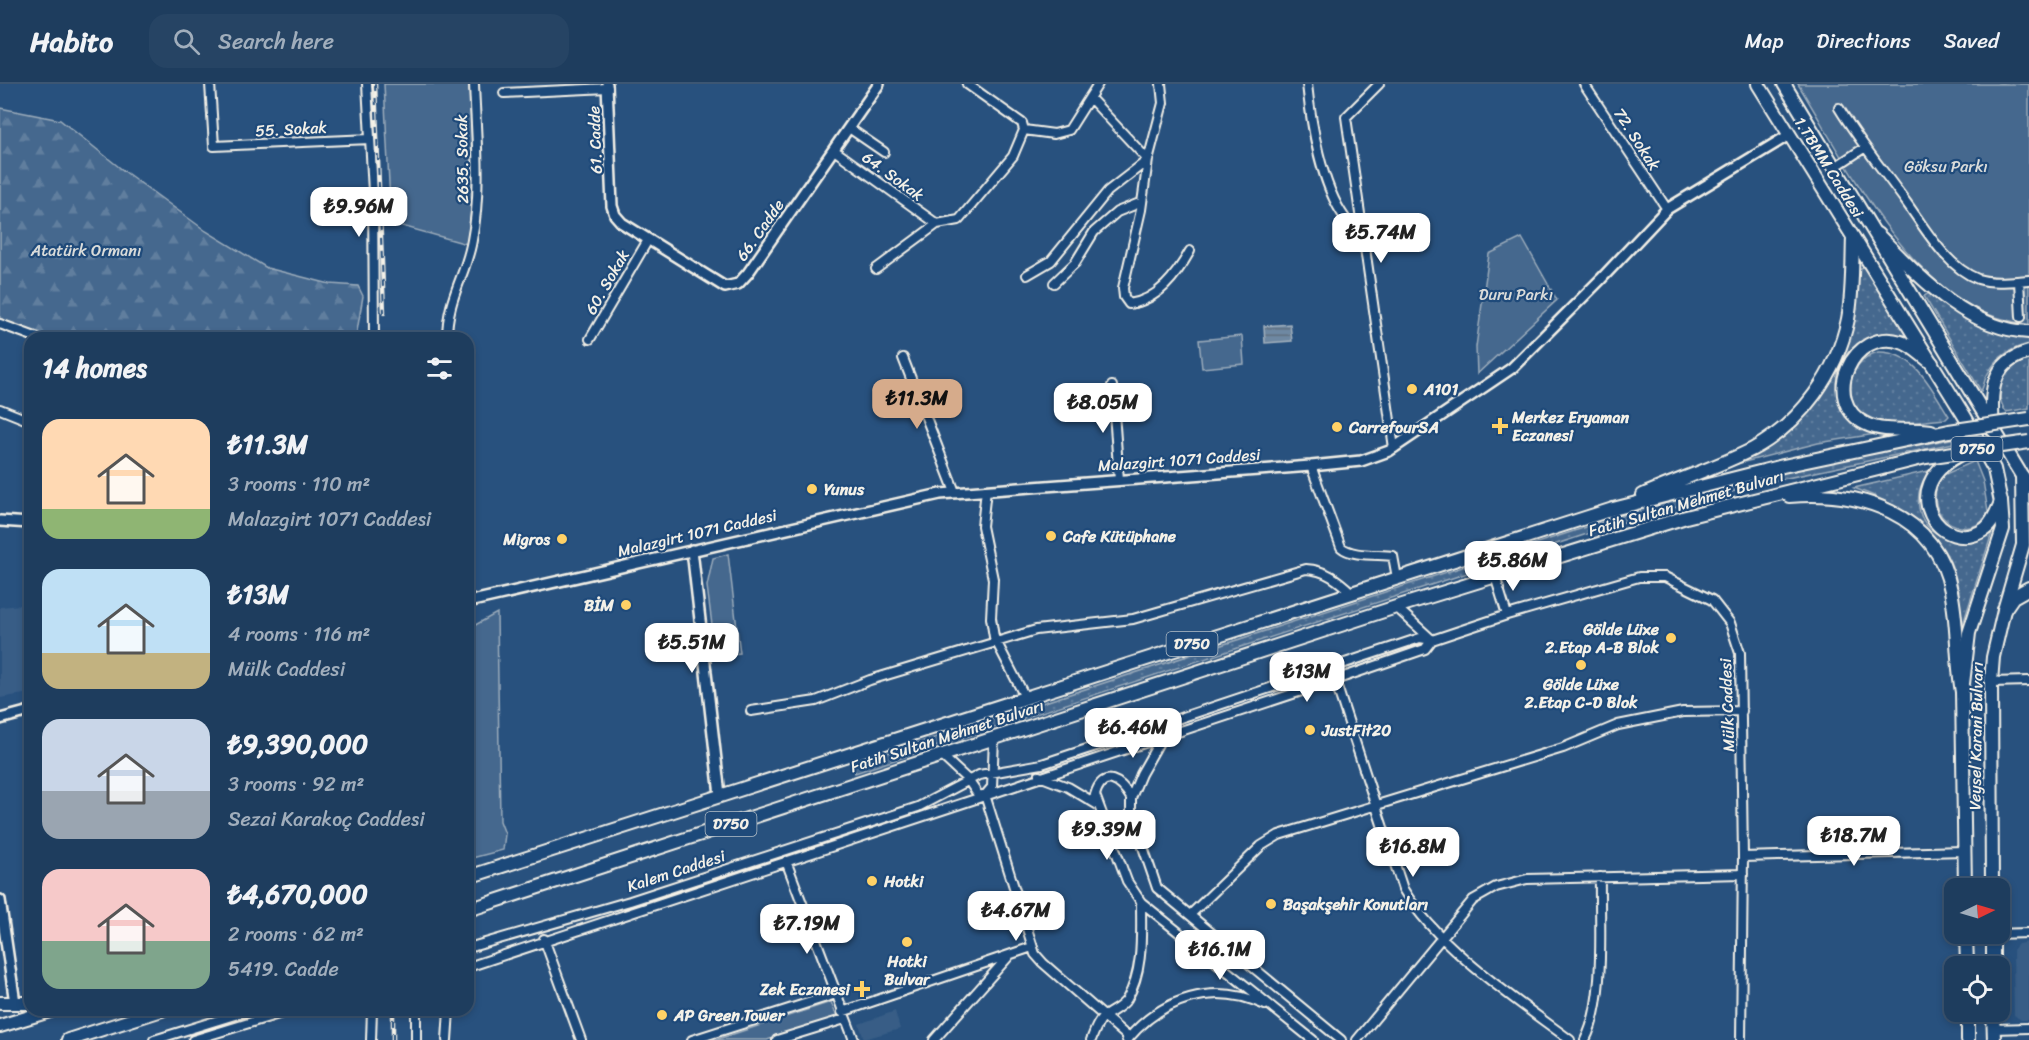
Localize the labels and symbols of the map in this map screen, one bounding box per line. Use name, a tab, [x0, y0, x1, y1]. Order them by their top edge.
street label: 72. Sokak	[1606, 102, 1669, 177]
street label: 61. Cadde	[579, 105, 611, 175]
street label: 1.TBMM Caddesi	[1786, 111, 1872, 224]
street label: 55. Sokak	[254, 113, 328, 145]
street label: 2635. Sokak	[447, 114, 477, 204]
street label: 64. Sokak	[856, 143, 931, 209]
park label: Göksu Parkı	[1904, 152, 1988, 181]
pin: ₺9.96M	[310, 187, 408, 238]
street label: 66. Cadde	[728, 193, 792, 267]
pin: ₺5.74M	[1332, 213, 1430, 264]
park label: Atatürk Ormanı	[30, 236, 141, 265]
street label: 60. Sokak	[577, 243, 638, 320]
park label: Duru Parkı	[1479, 280, 1553, 309]
place label: A101	[1423, 375, 1458, 404]
pin: ₺11.3M	[868, 379, 966, 430]
marker: A101	[1405, 382, 1419, 396]
pin: ₺8.05M	[1054, 383, 1152, 434]
place label: Merkez Eryaman Eczanesi	[1511, 403, 1629, 450]
place label: CarrefourSA	[1348, 413, 1439, 442]
marker: Merkez Eryaman Eczanesi	[1493, 419, 1507, 433]
marker: CarrefourSA	[1330, 420, 1344, 434]
road number: D750	[1952, 437, 2002, 461]
street label: Malazgirt 1071 Caddesi	[1097, 440, 1262, 480]
street label: Fatih Sultan Mehmet Bulvarı	[1585, 461, 1787, 545]
place label: Yunus	[824, 475, 865, 504]
marker: Yunus	[805, 482, 819, 496]
street label: Malazgirt 1071 Caddesi	[614, 500, 780, 565]
place label: Cafe Kütüphane	[1062, 522, 1177, 551]
place label: Migros	[502, 525, 550, 554]
marker: Cafe Kütüphane	[1044, 529, 1058, 543]
marker: Migros	[555, 532, 569, 546]
pin: ₺5.86M	[1464, 541, 1562, 592]
place label: BİM	[584, 591, 614, 620]
marker: BİM	[619, 598, 633, 612]
place label: Gölde Lüxe 2.Etap A-B Blok	[1544, 615, 1660, 662]
pin: ₺5.51M	[643, 623, 741, 674]
marker: Gölde Lüxe 2.Etap A-B Blok	[1664, 631, 1678, 645]
road number: D750	[1166, 632, 1218, 656]
pin: ₺13M	[1271, 652, 1343, 703]
street label: Mülk Caddesi	[1711, 657, 1743, 752]
marker: Gölde Lüxe 2.Etap C-D Blok	[1574, 658, 1588, 672]
street label: Veysel Karani Bulvarı	[1960, 662, 1992, 810]
place label: Gölde Lüxe 2.Etap C-D Blok	[1523, 670, 1638, 717]
street label: Fatih Sultan Mehmet Bulvarı	[846, 691, 1048, 781]
pin: ₺6.46M	[1084, 708, 1182, 759]
place label: JustFit20	[1321, 716, 1391, 745]
marker: JustFit20	[1303, 723, 1317, 737]
pin: ₺9.39M	[1058, 810, 1156, 861]
road number: D750	[706, 812, 756, 836]
pin: ₺18.7M	[1805, 816, 1903, 867]
pin: ₺16.8M	[1364, 827, 1462, 878]
street label: Kalem Caddesi	[623, 841, 729, 901]
place label: Hotki	[883, 867, 925, 896]
marker: Hotki	[865, 874, 879, 888]
north arrow	[1944, 878, 2010, 944]
place label: Başakşehir Konutları	[1283, 890, 1429, 919]
pin: ₺4.67M	[967, 891, 1065, 942]
marker: Başakşehir Konutları	[1264, 897, 1278, 911]
pin: ₺7.19M	[758, 904, 856, 955]
pin: ₺16.1M	[1171, 930, 1269, 981]
marker: Hotki Bulvar	[900, 935, 914, 949]
place label: Hotki Bulvar	[884, 947, 931, 994]
place label: Zek Eczanesi	[759, 975, 852, 1004]
marker: Zek Eczanesi	[855, 982, 869, 996]
place label: AP Green Tower	[673, 1001, 786, 1030]
marker: AP Green Tower	[655, 1008, 669, 1022]

